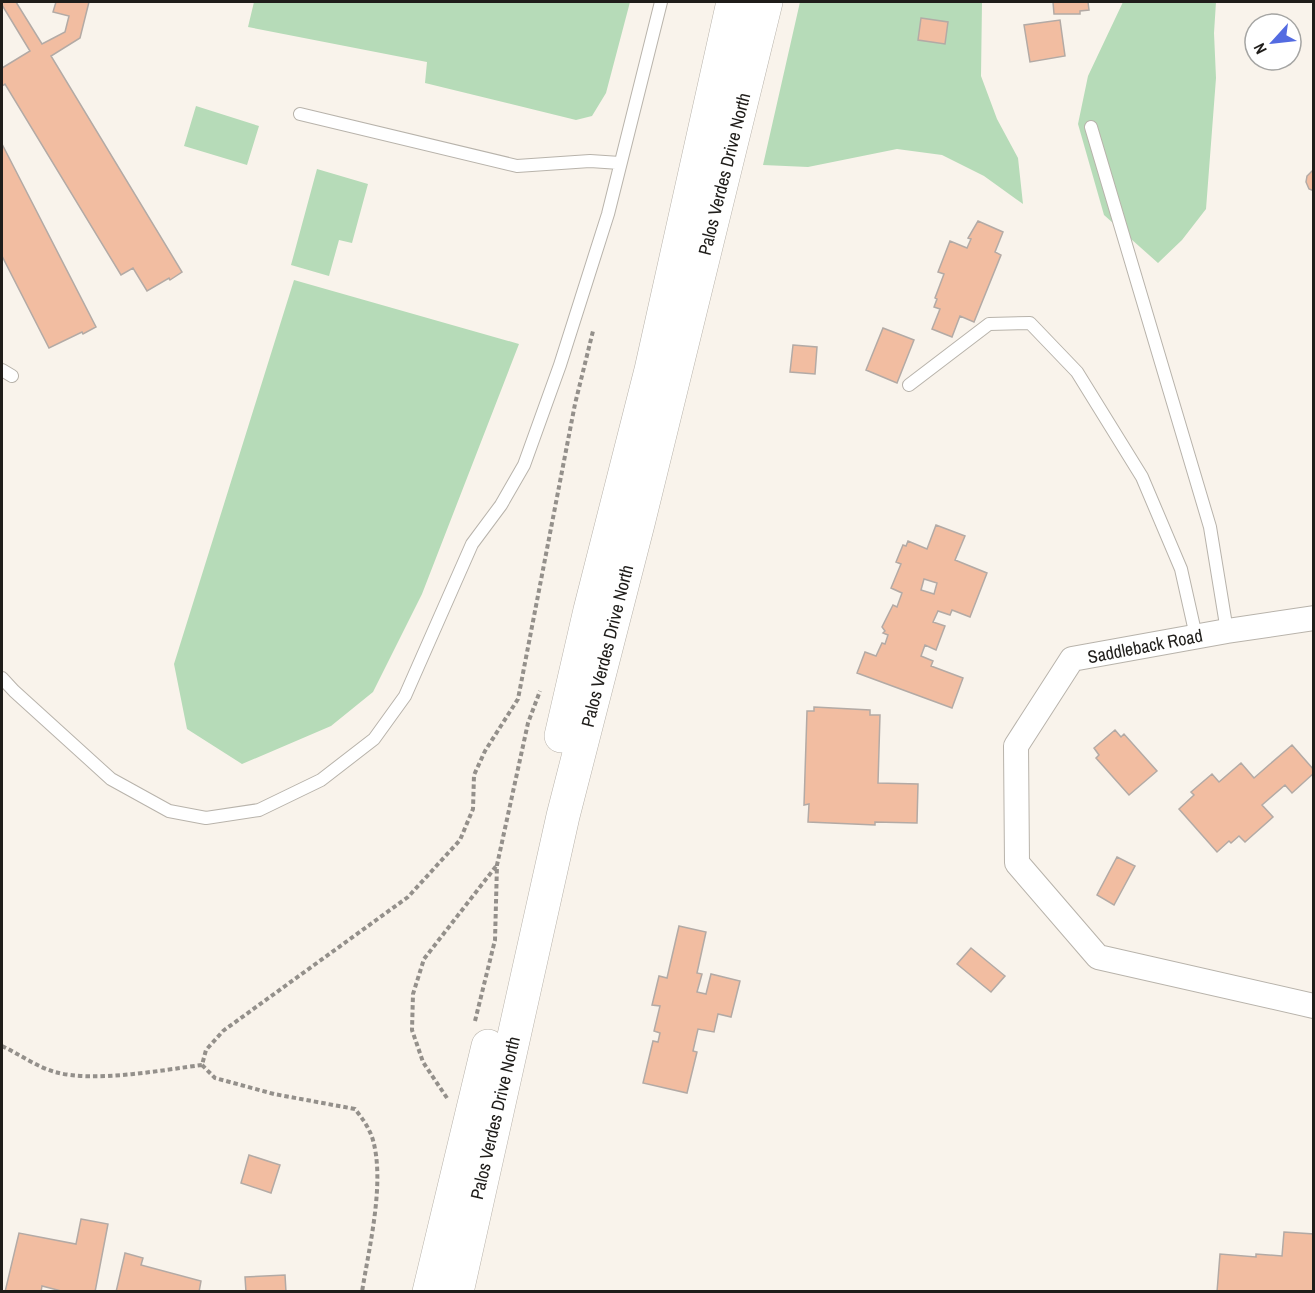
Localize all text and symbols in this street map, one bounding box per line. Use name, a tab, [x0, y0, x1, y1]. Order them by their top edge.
north arrow	[1243, 12, 1303, 72]
text: N	[1248, 40, 1272, 58]
street label: Palos Verdes Drive North	[692, 90, 756, 258]
street label: Palos Verdes Drive North	[575, 562, 639, 730]
street label: Saddleback Road	[1085, 623, 1205, 669]
street label: Palos Verdes Drive North	[464, 1034, 526, 1202]

